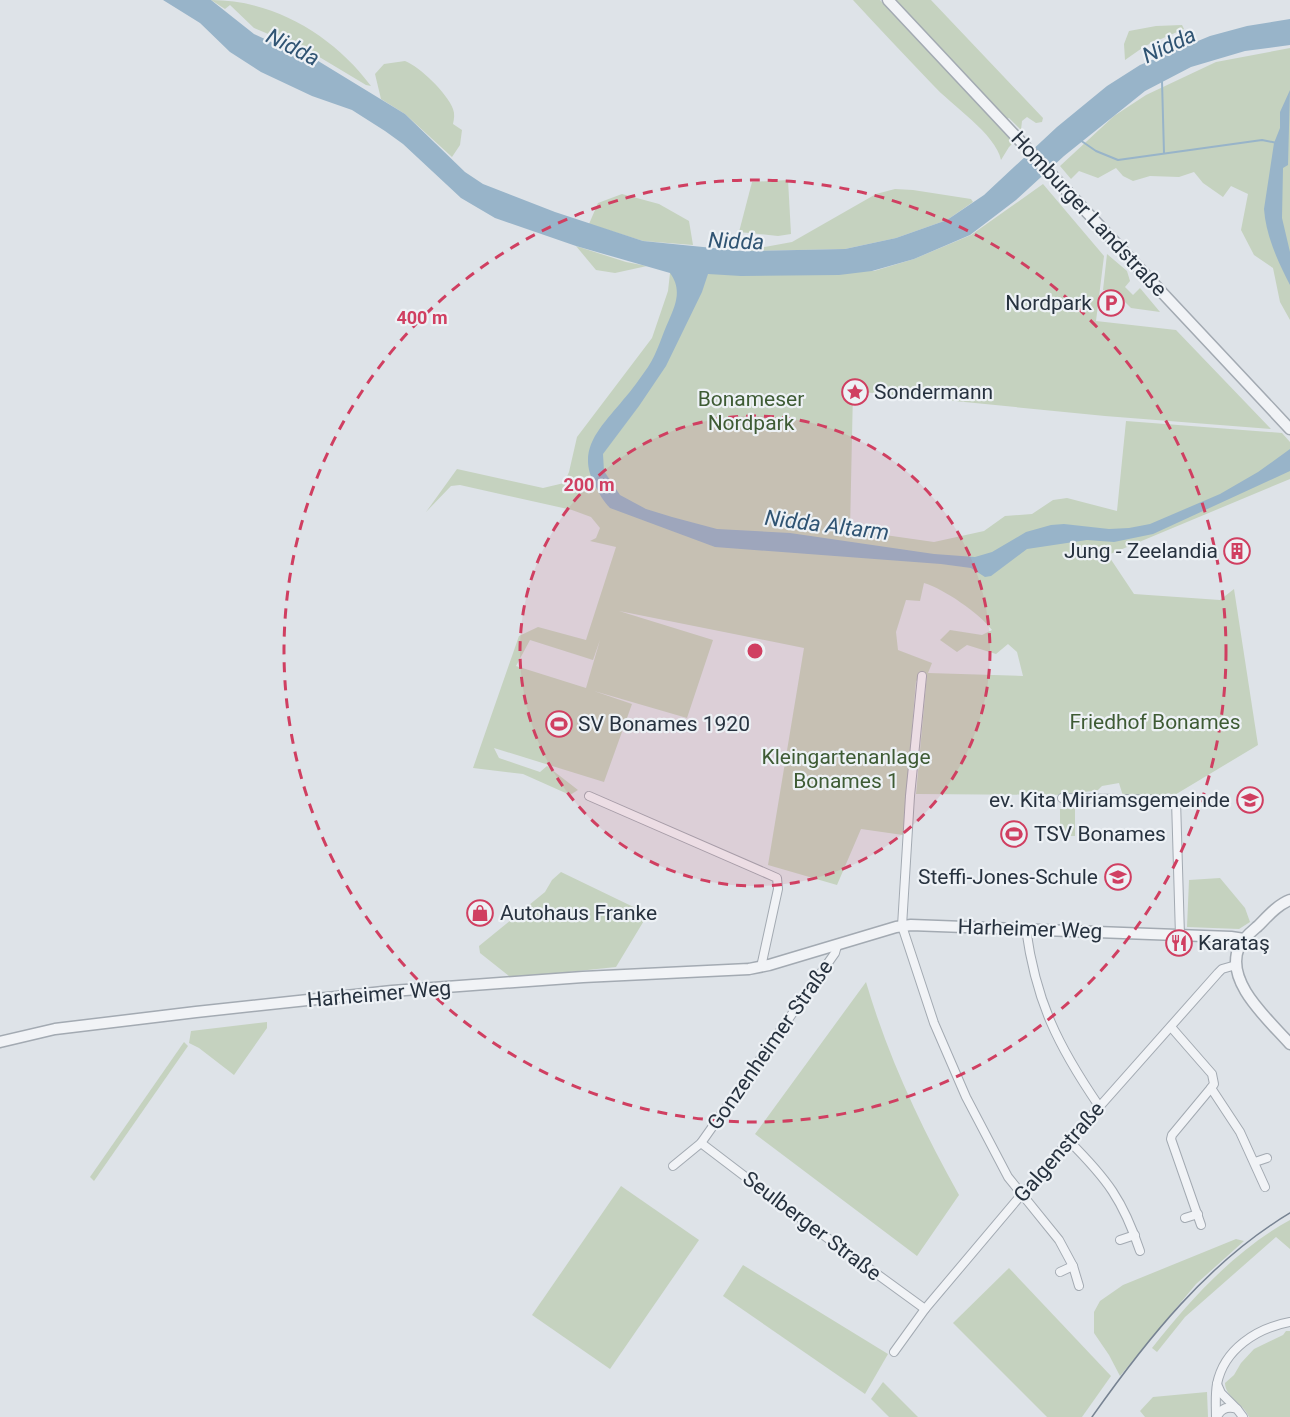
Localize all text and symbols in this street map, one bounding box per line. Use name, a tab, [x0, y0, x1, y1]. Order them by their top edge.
water label: Nidda	[1138, 22, 1200, 68]
water label: Nidda	[262, 23, 324, 71]
street label: Homburger Landstraße	[1006, 127, 1172, 301]
water label: Nidda	[708, 228, 764, 254]
parking icon: Nordpark	[1096, 288, 1126, 318]
place label: Nordpark	[1005, 291, 1092, 315]
text: 400 m	[396, 307, 448, 328]
place icon: Sondermann	[840, 377, 870, 407]
place label: Sondermann	[874, 380, 993, 404]
park label: Bonameser Nordpark	[698, 387, 804, 435]
text: 200 m	[563, 474, 615, 495]
water label: Nidda Altarm	[763, 505, 891, 545]
building icon: Jung - Zeelandia	[1222, 536, 1252, 566]
place label: Jung - Zeelandia	[1064, 539, 1218, 563]
centre of rings	[745, 641, 765, 661]
sports icon: SV Bonames 1920	[544, 709, 574, 739]
park label: Friedhof Bonames	[1069, 710, 1241, 734]
place label: SV Bonames 1920	[578, 712, 750, 736]
park label: Kleingartenanlage Bonames 1	[761, 745, 931, 793]
school or university icon: ev. Kita Miriamsgemeinde	[1235, 785, 1265, 815]
place label: ev. Kita Miriamsgemeinde	[989, 788, 1230, 812]
sports icon: TSV Bonames	[999, 819, 1029, 849]
place label: TSV Bonames	[1034, 822, 1166, 846]
school or university icon: Steffi-Jones-Schule	[1103, 862, 1133, 892]
place label: Steffi-Jones-Schule	[918, 865, 1098, 889]
shop icon: Autohaus Franke	[465, 898, 495, 928]
place label: Autohaus Franke	[500, 901, 657, 925]
street label: Harheimer Weg	[957, 914, 1103, 944]
restaurant icon: Karataş	[1164, 928, 1194, 958]
place label: Karataş	[1198, 931, 1270, 955]
street label: Gonzenheimer Straße	[702, 956, 838, 1134]
street label: Harheimer Weg	[306, 976, 452, 1012]
street label: Galgenstraße	[1009, 1097, 1109, 1207]
street label: Seulberger Straße	[738, 1166, 886, 1286]

